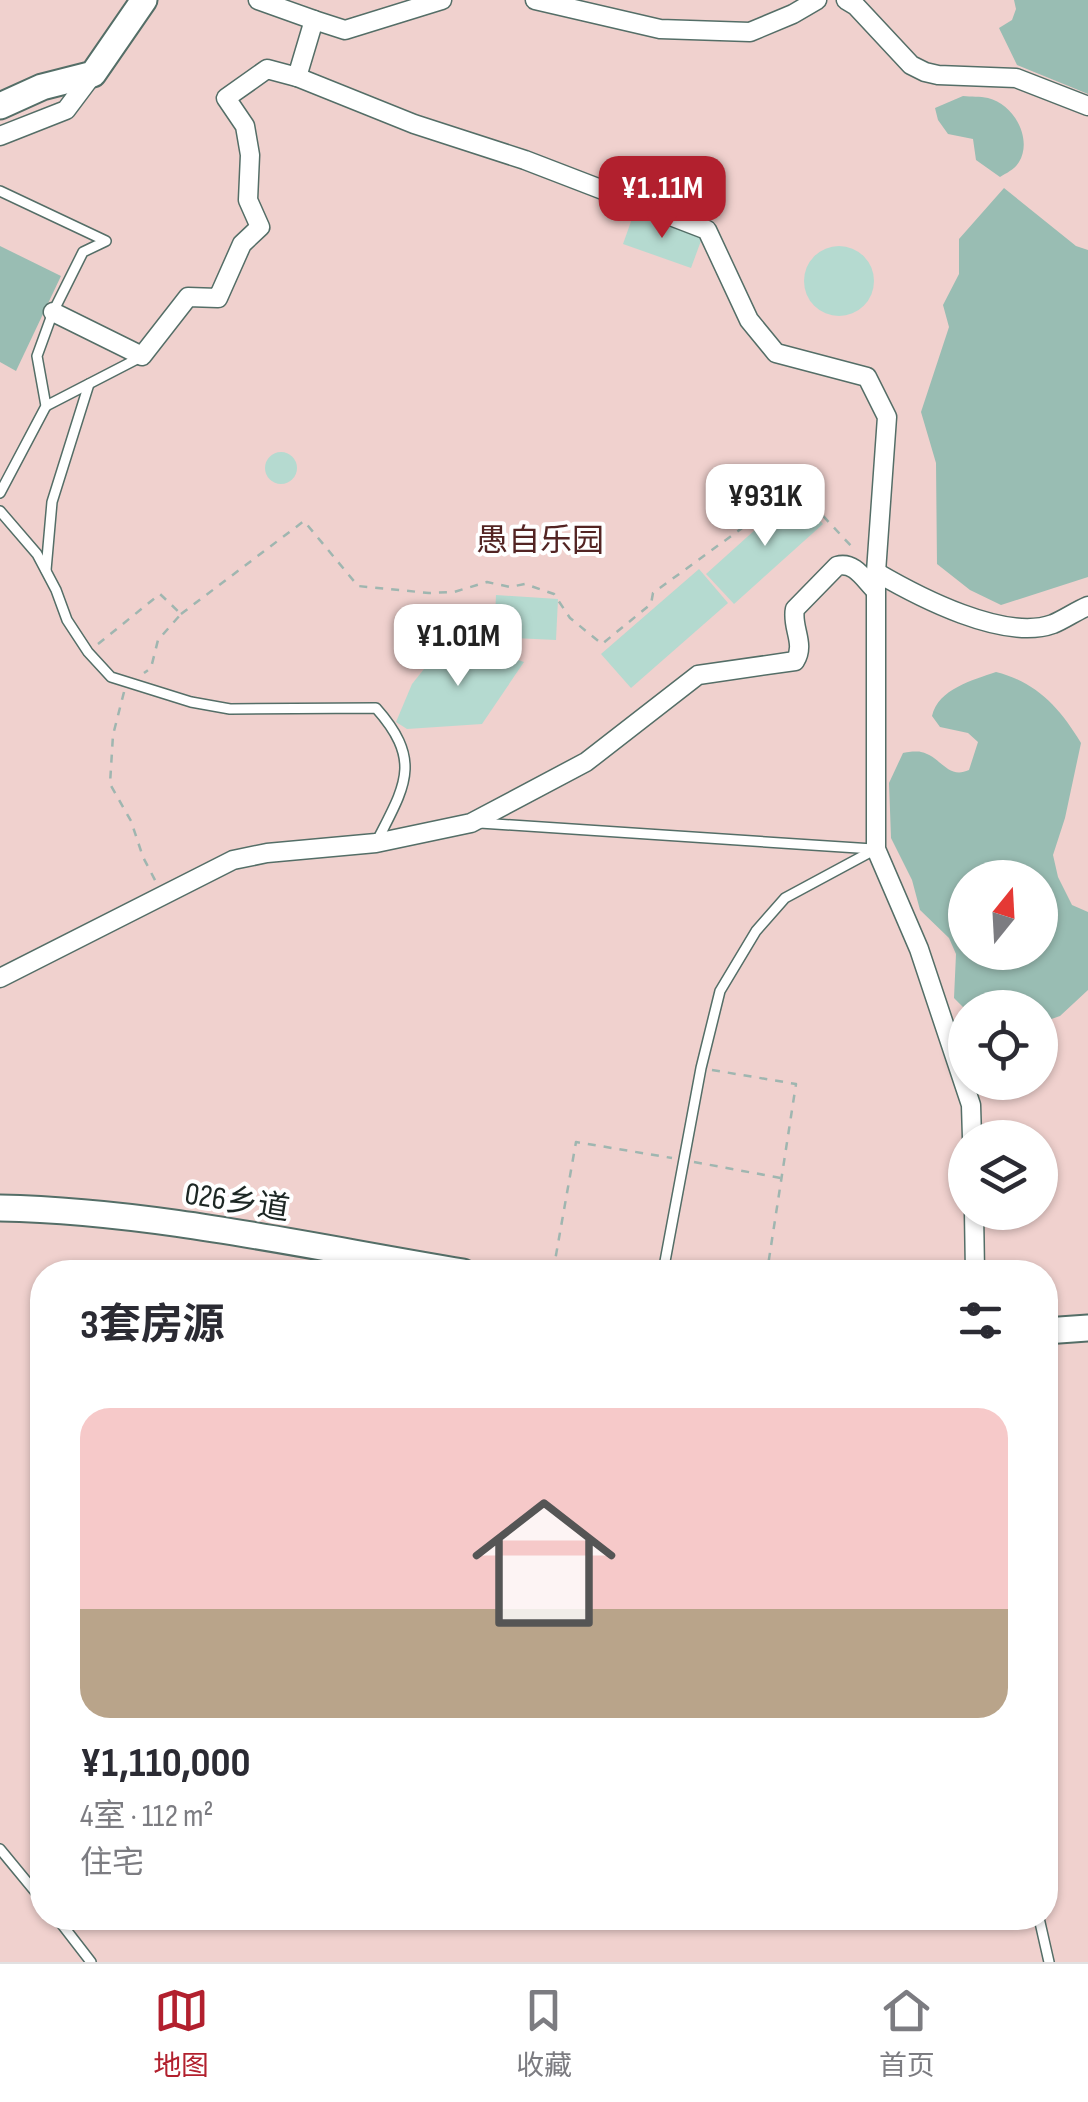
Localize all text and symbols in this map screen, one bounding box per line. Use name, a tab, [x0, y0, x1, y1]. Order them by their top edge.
pin: ¥1.11M	[581, 156, 743, 241]
text: ¥1.11M	[621, 169, 703, 208]
pin: ¥931K	[695, 464, 835, 549]
text: ¥931K	[728, 477, 802, 516]
park label: 愚自乐园	[476, 522, 604, 561]
pin: ¥1.01M	[377, 604, 539, 689]
text: ¥1.01M	[416, 617, 500, 656]
north arrow	[948, 860, 1058, 970]
map controls	[948, 860, 1058, 1230]
button: locate	[948, 990, 1058, 1100]
button: layers	[948, 1120, 1058, 1230]
street label: 026乡道	[182, 1174, 292, 1230]
icon: filters	[953, 1293, 1008, 1348]
text: 3套房源	[80, 1300, 225, 1351]
icon: home	[454, 1473, 634, 1653]
text: ¥1,110,000	[80, 1738, 250, 1789]
text: 4室 · 112 m²	[80, 1797, 213, 1836]
text: 住宅	[80, 1844, 144, 1883]
tab: 地图	[153, 1983, 209, 2083]
tab: 收藏	[516, 1983, 572, 2083]
tab: 首页	[879, 1983, 935, 2083]

